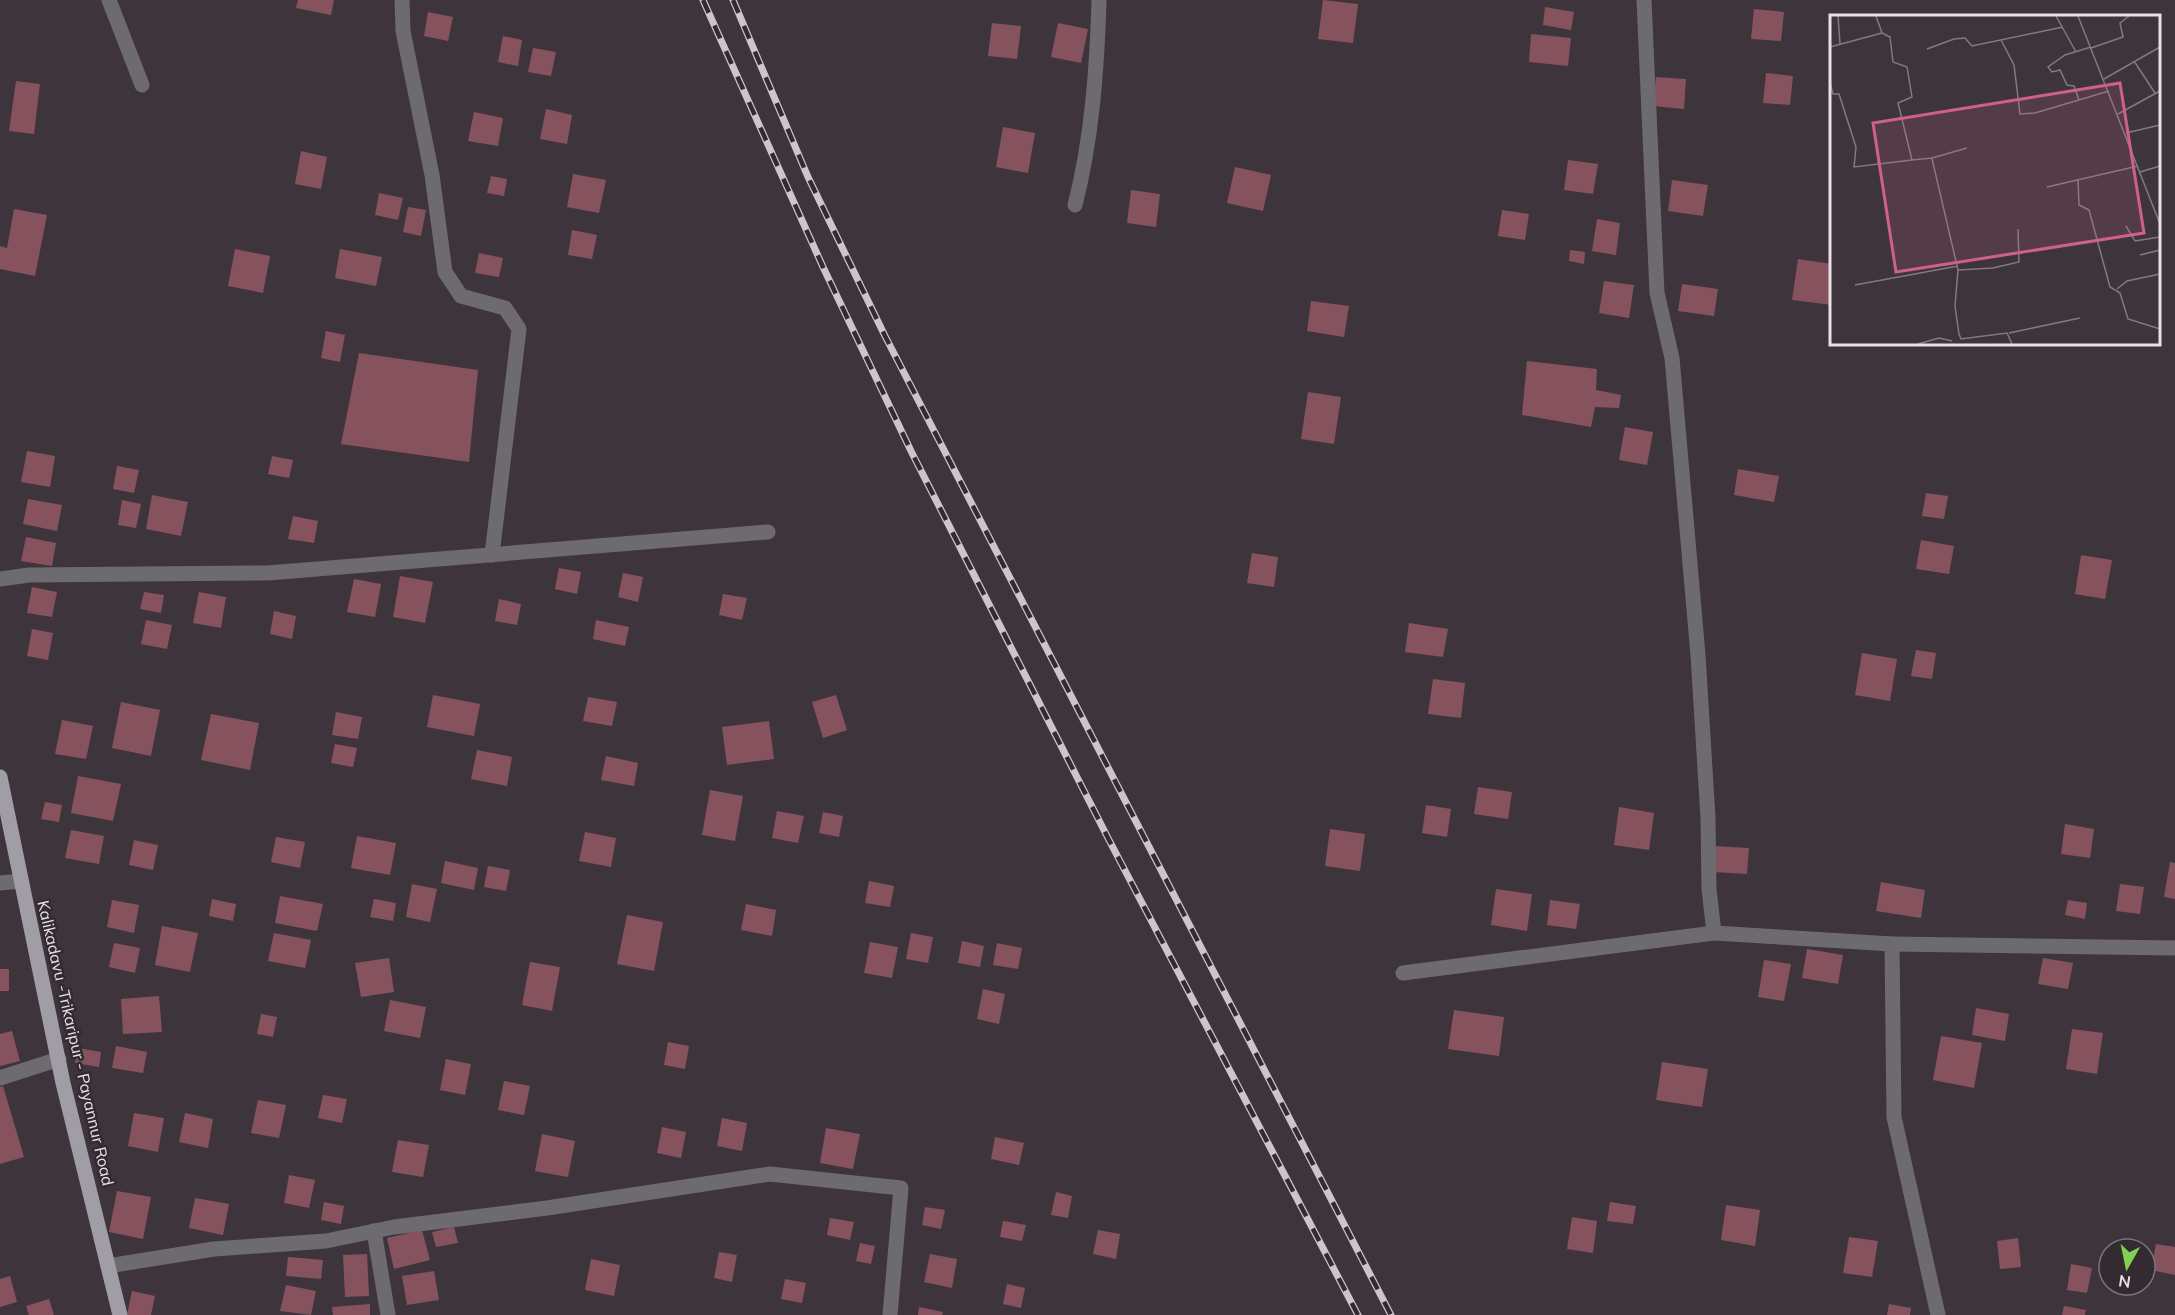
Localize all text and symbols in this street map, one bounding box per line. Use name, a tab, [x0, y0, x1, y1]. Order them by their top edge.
inset map	[1830, 15, 2160, 345]
street label: Kalikadavu -Trikaripur - Payannur Road	[33, 898, 119, 1188]
north arrow	[2097, 1237, 2157, 1297]
text: N	[2117, 1271, 2132, 1293]

